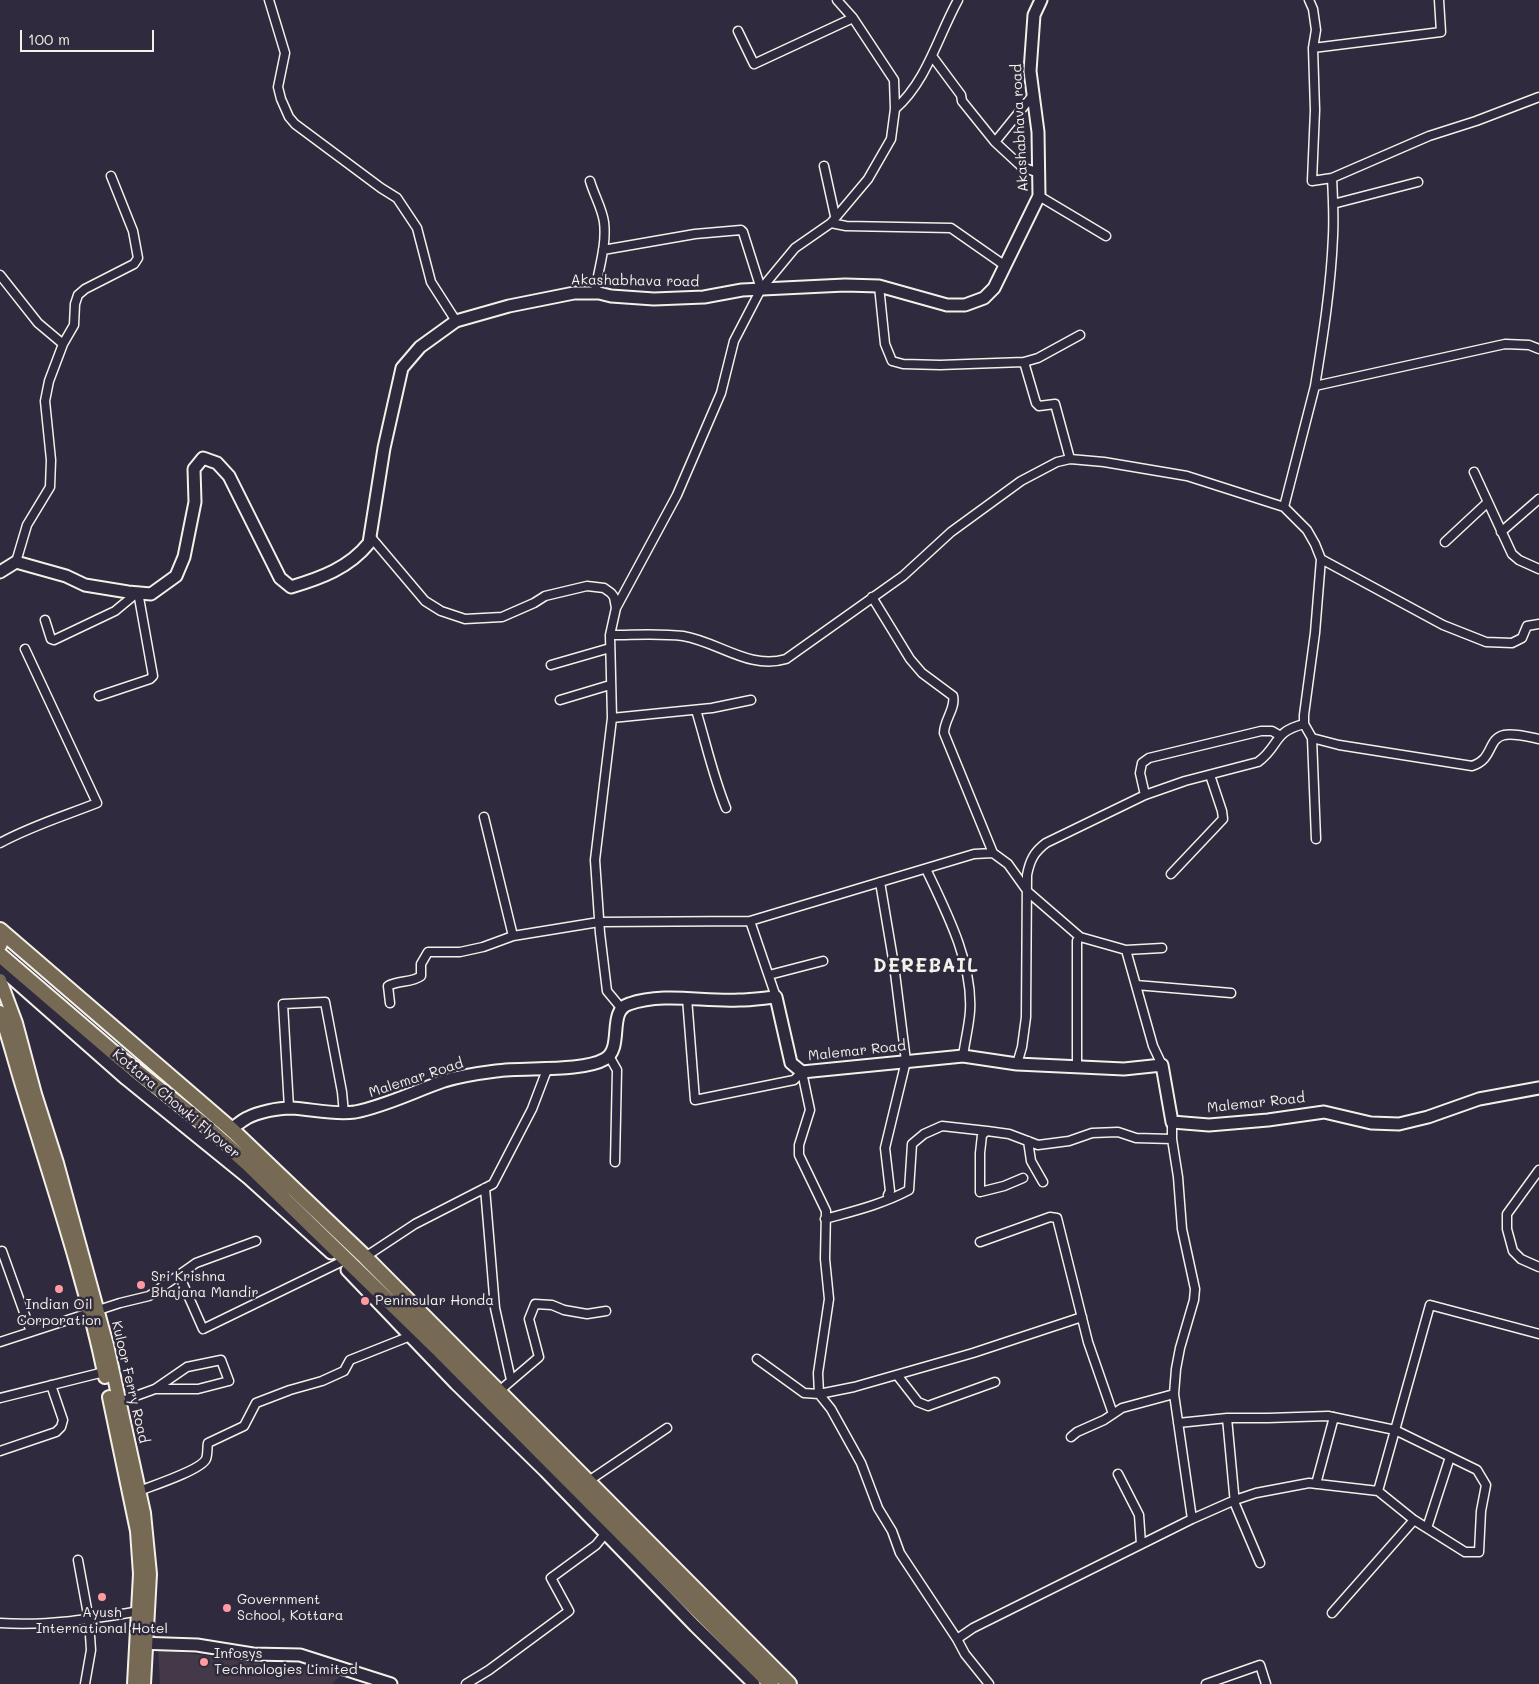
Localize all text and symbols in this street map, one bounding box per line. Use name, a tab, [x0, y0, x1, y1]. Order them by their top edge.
scale bar	[22, 20, 156, 52]
text: 100 m	[28, 29, 70, 49]
street label: Akashabhava road	[1008, 63, 1032, 193]
street label: Akashabhava road	[571, 271, 699, 291]
district label: DEREBAIL	[872, 955, 980, 977]
street label: Malemar Road	[807, 1038, 907, 1064]
street label: Kottara Chowki Flyover	[109, 1046, 243, 1162]
street label: Malemar Road	[367, 1055, 465, 1101]
street label: Malemar Road	[1206, 1090, 1306, 1116]
place label: Sri Krishna Bhajana Mandir	[151, 1269, 259, 1302]
marker: Sri Krishna Bhajana Mandir	[135, 1279, 147, 1291]
marker: Indian Oil Corporation	[53, 1283, 65, 1295]
place label: Peninsular Honda	[375, 1293, 494, 1309]
marker: Peninsular Honda	[359, 1295, 371, 1307]
place label: Indian Oil Corporation	[17, 1297, 101, 1330]
street label: Kuloor Ferry Road	[108, 1319, 152, 1445]
marker: Ayush International Hotel	[96, 1591, 108, 1603]
place label: Government School, Kottara	[237, 1592, 343, 1624]
marker: Government School, Kottara	[221, 1602, 233, 1614]
place label: Ayush International Hotel	[36, 1605, 168, 1638]
place label: Infosys Technologies Limited	[214, 1646, 358, 1678]
marker: Infosys Technologies Limited	[198, 1656, 210, 1668]

